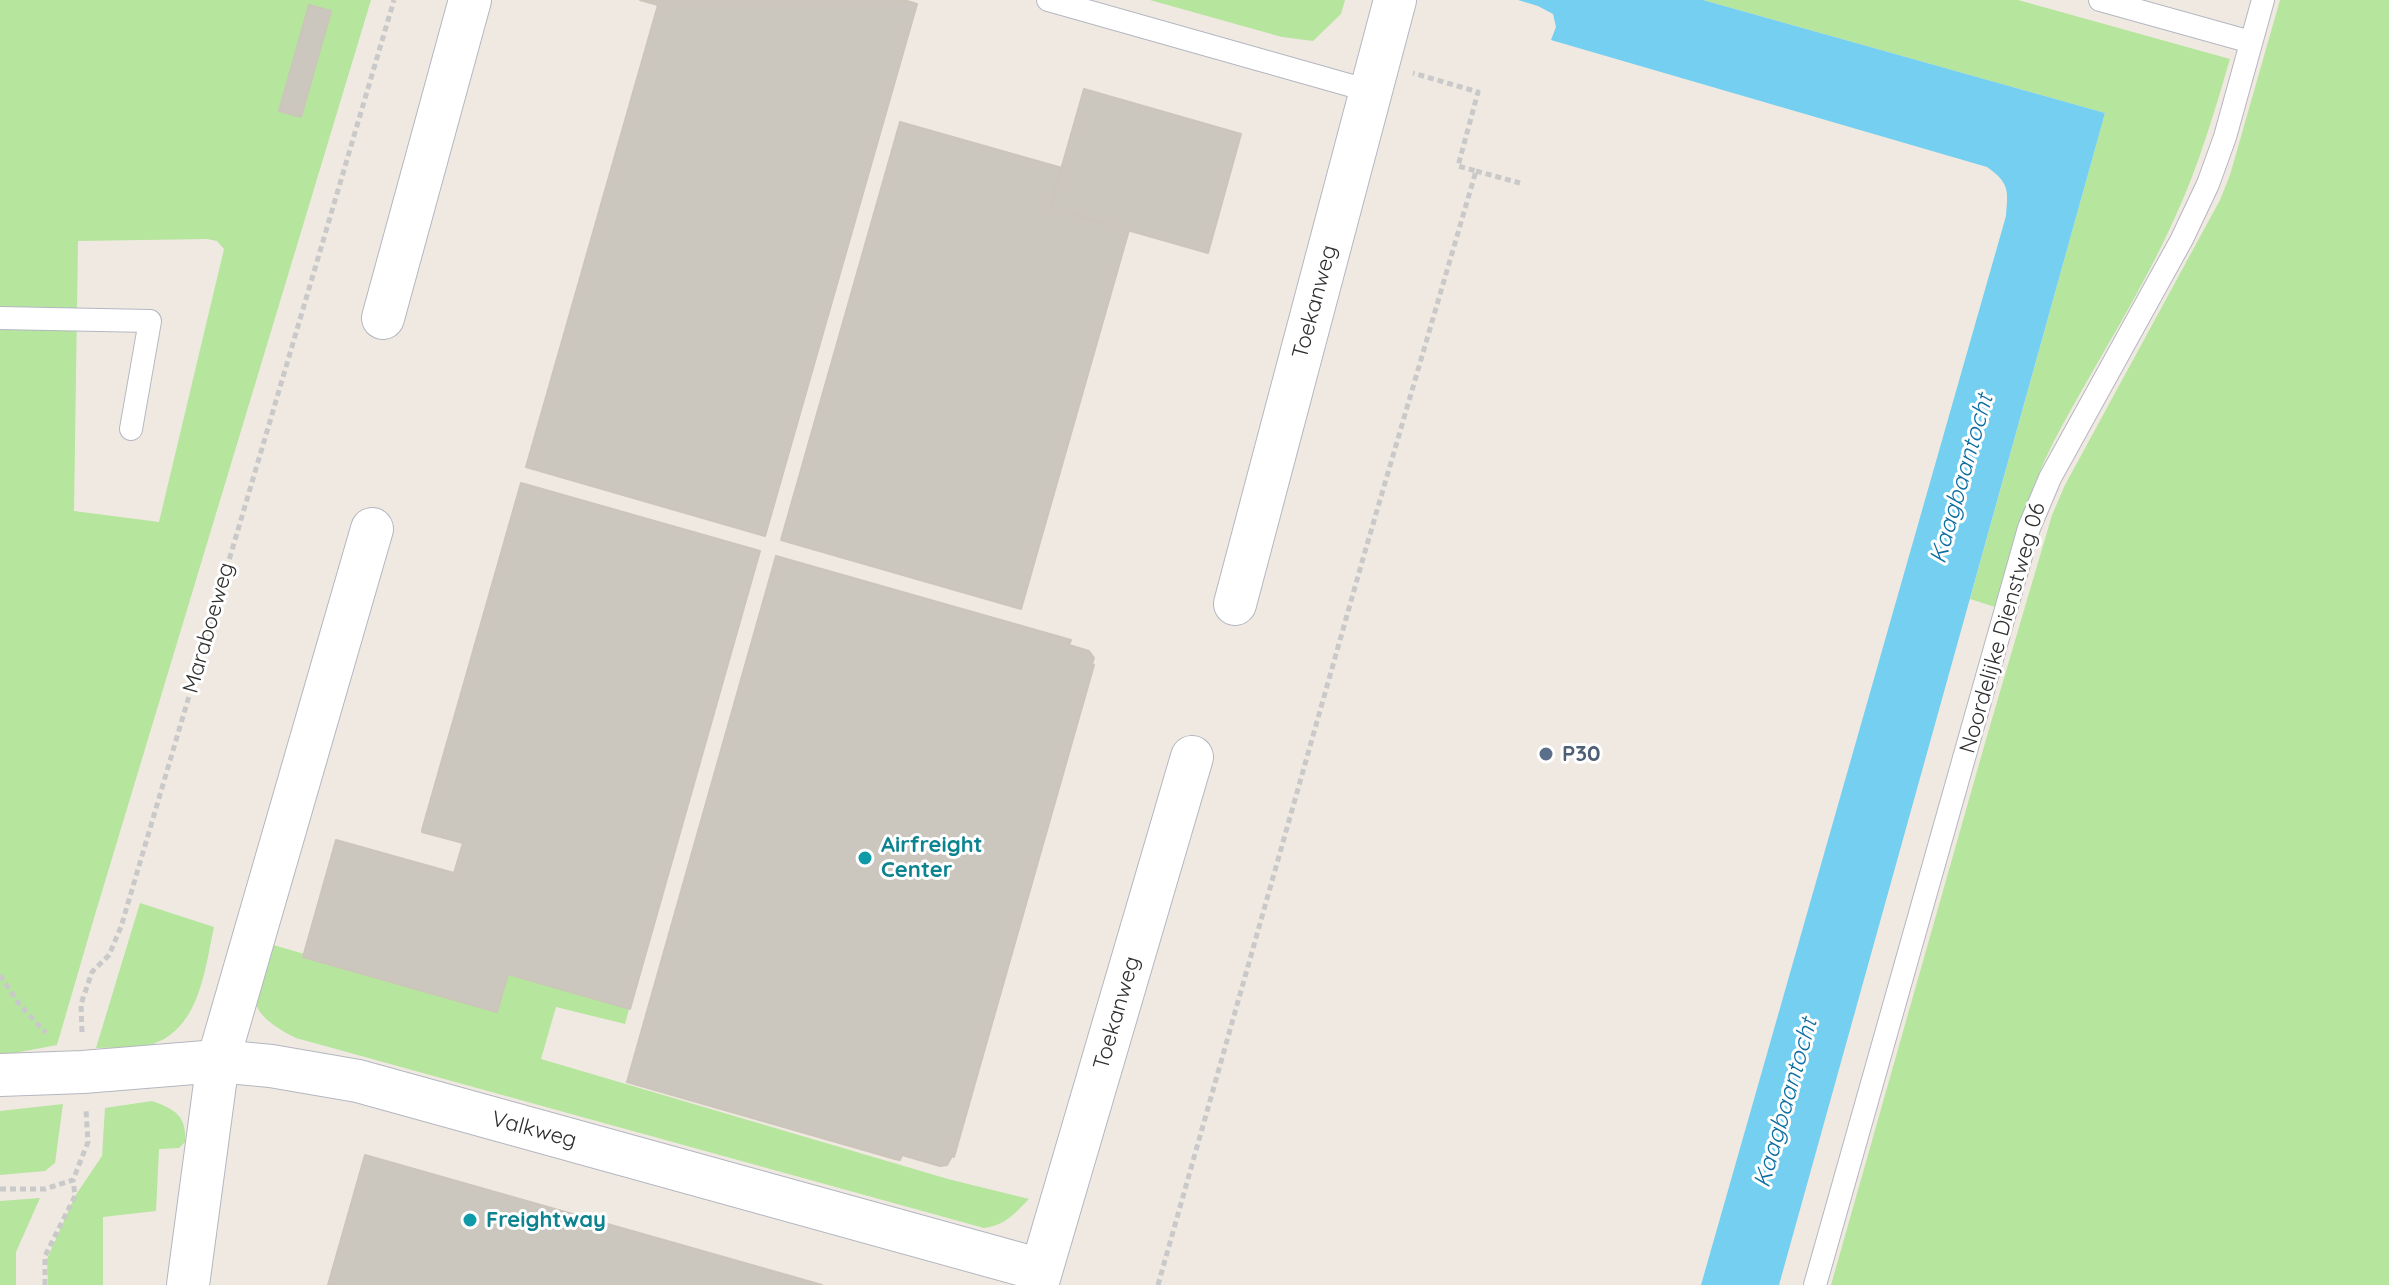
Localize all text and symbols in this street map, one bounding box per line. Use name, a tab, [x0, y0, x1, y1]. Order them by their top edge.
street label: Toekanweg	[1287, 242, 1343, 362]
water label: Kaagbaantocht	[1924, 391, 2000, 567]
street label: Noordelijke Dienstweg 06	[1955, 500, 2051, 756]
street label: Maraboeweg	[178, 560, 240, 696]
place label: P30	[1562, 741, 1601, 767]
marker: P30	[1537, 745, 1555, 763]
place label: Airfreight Center	[881, 832, 983, 884]
marker: Airfreight Center	[856, 849, 874, 867]
street label: Toekanweg	[1088, 953, 1146, 1073]
water label: Kaagbaantocht	[1748, 1015, 1824, 1191]
street label: Valkweg	[489, 1106, 579, 1154]
place label: Freightway	[486, 1207, 606, 1233]
marker: Freightway	[461, 1211, 479, 1229]

